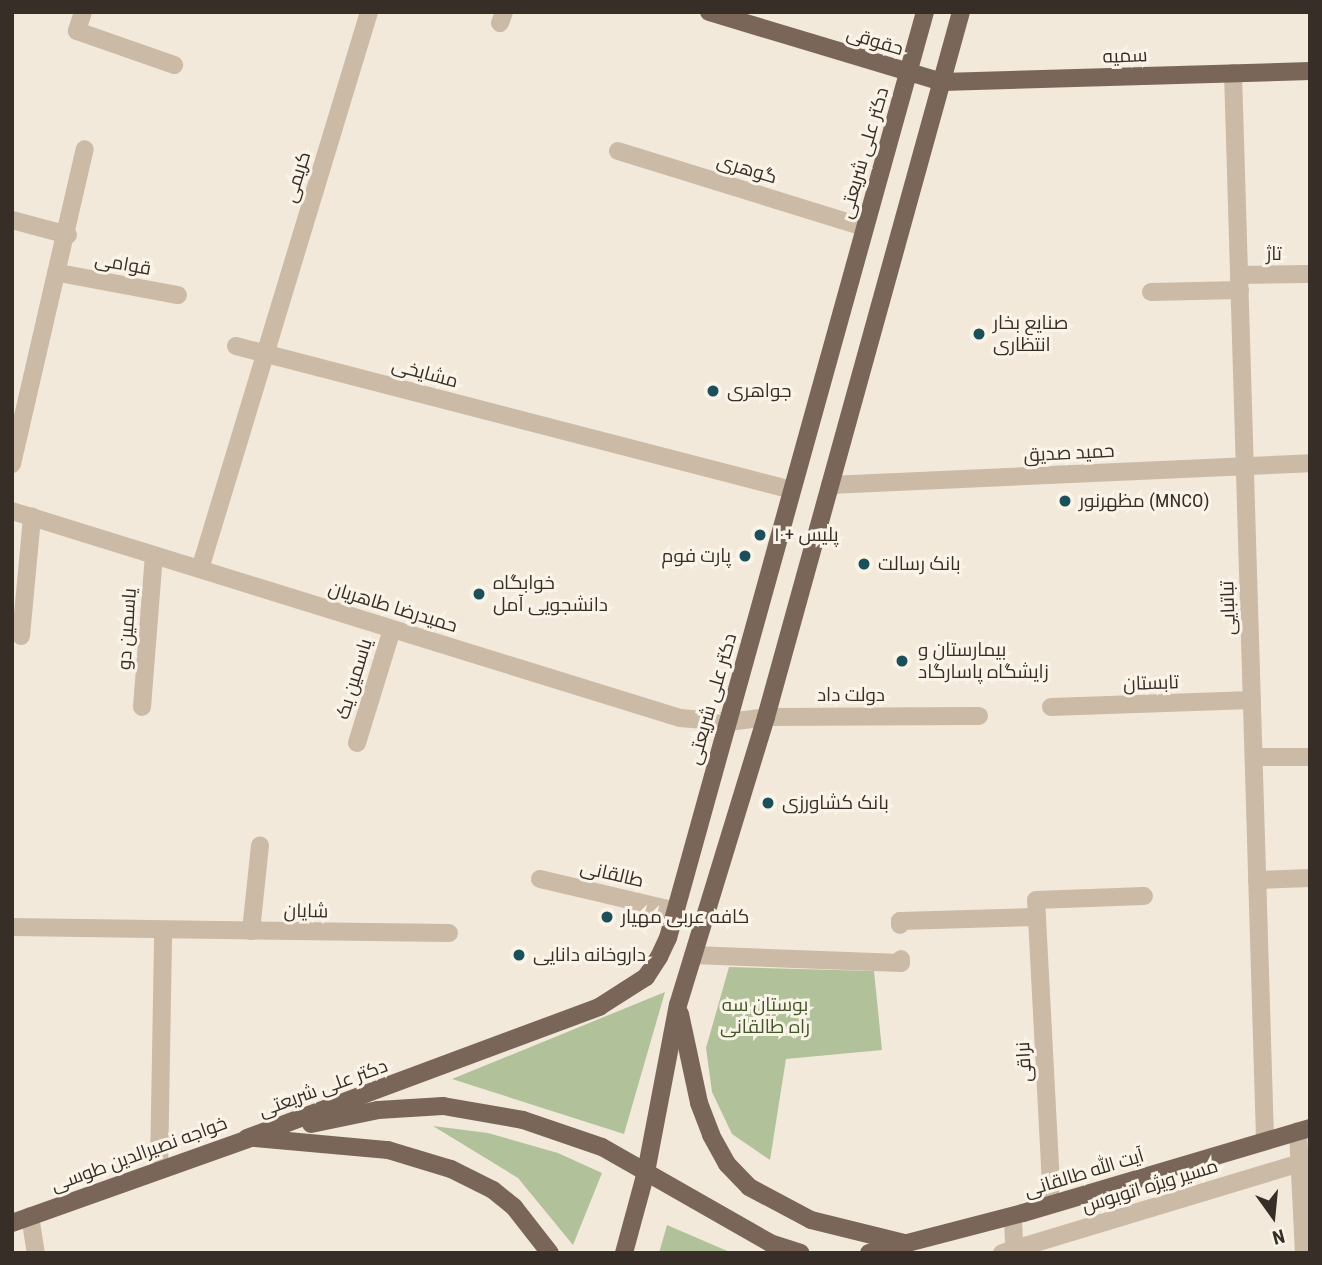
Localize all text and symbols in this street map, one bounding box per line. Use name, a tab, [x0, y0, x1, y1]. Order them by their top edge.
street label: حقوقی	[844, 22, 906, 60]
street label: سمیه	[1102, 44, 1148, 68]
street label: دکتر علی شریعتی	[834, 85, 894, 221]
street label: کریمی	[278, 149, 316, 205]
street label: گوهری	[714, 149, 780, 189]
street label: تاژ	[1266, 243, 1282, 265]
street label: قوامی	[93, 248, 153, 280]
place label: صنایع بخار انتظاری	[993, 312, 1068, 356]
marker: صنایع بخار انتظاری	[971, 326, 987, 342]
street label: مشایخی	[389, 353, 461, 393]
place label: جواهری	[727, 380, 791, 402]
marker: جواهری	[705, 383, 721, 399]
street label: حمید صدیق	[1023, 439, 1115, 467]
place label: مظهرنور (MNCO)	[1079, 490, 1209, 512]
marker: مظهرنور (MNCO)	[1057, 493, 1073, 509]
place label: پلیس +۱۰	[774, 524, 839, 546]
marker: پلیس +۱۰	[752, 527, 768, 543]
place label: پارت فوم	[662, 545, 731, 567]
marker: پارت فوم	[737, 548, 753, 564]
place label: بانک رسالت	[878, 553, 961, 575]
marker: بانک رسالت	[856, 556, 872, 572]
place label: خوابگاه دانشجویی آمل	[493, 572, 608, 616]
street label: حمیدرضا طاهریان	[326, 577, 460, 637]
street label: تباتبایی	[1216, 580, 1240, 636]
marker: خوابگاه دانشجویی آمل	[471, 586, 487, 602]
street label: یاسمین دو	[113, 587, 141, 671]
street label: دکتر علی شریعتی	[682, 631, 742, 767]
street label: یاسمین یک	[331, 636, 377, 722]
place label: بیمارستان و زایشگاه پاسارگاد	[918, 639, 1049, 683]
marker: بیمارستان و زایشگاه پاسارگاد	[892, 651, 912, 671]
street label: تابستان	[1123, 671, 1179, 695]
street label: دولت داد	[817, 684, 885, 706]
place label: بانک کشاورزی	[782, 792, 889, 814]
marker: بانک کشاورزی	[760, 795, 776, 811]
street label: طالقانی	[578, 856, 646, 892]
street label: شایان	[283, 899, 329, 923]
place label: کافه عربی مهیار	[621, 906, 749, 928]
marker: کافه عربی مهیار	[599, 909, 615, 925]
place label: داروخانه دانایی	[533, 944, 646, 966]
marker: داروخانه دانایی	[511, 947, 527, 963]
park label: بوستان سه راه طالقانی	[720, 994, 810, 1038]
street label: نراقی	[1012, 1041, 1036, 1083]
street label: دکتر علی شریعتی	[255, 1054, 391, 1122]
street label: خواجه نصیرالدین طوسی	[48, 1111, 230, 1197]
street label: آیت الله طالقانی	[1021, 1144, 1147, 1202]
street label: مسیر ویژه اتوبوس	[1079, 1154, 1221, 1218]
north arrow	[1238, 1181, 1308, 1251]
text: N	[1270, 1224, 1287, 1249]

